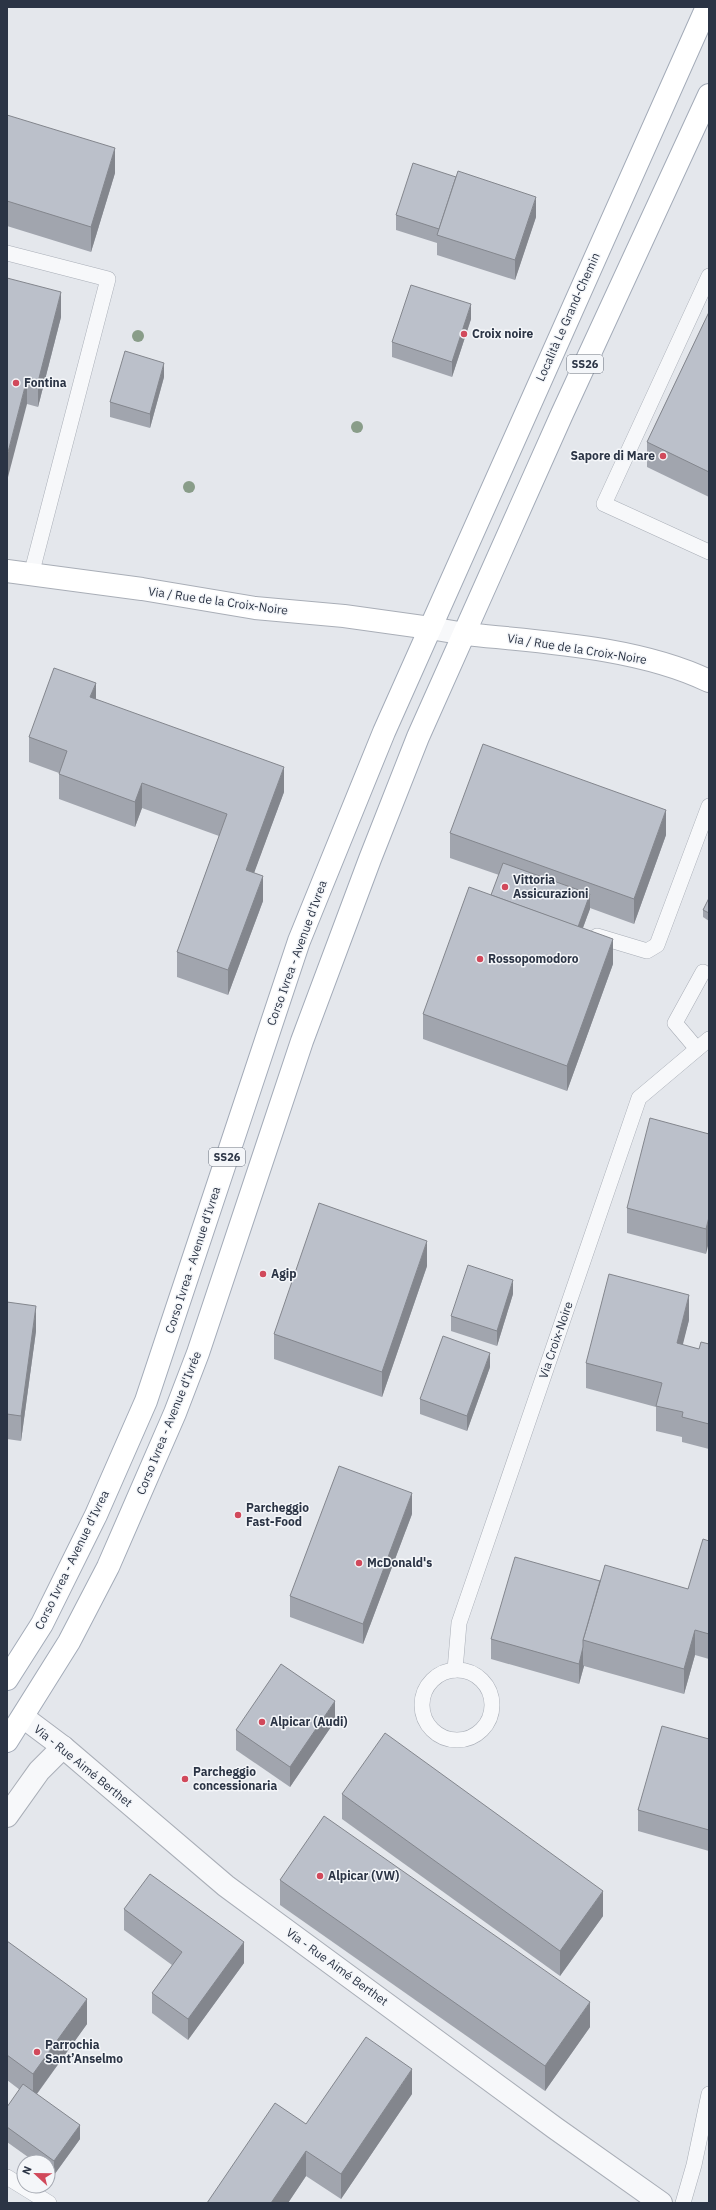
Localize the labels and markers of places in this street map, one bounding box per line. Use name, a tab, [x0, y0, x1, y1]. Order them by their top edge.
place label: Croix noire	[472, 326, 533, 341]
marker: Croix noire	[459, 329, 469, 339]
place label: Fontina	[24, 375, 67, 390]
marker: Fontina	[11, 378, 21, 388]
place label: Sapore di Mare	[571, 448, 655, 463]
marker: Sapore di Mare	[658, 451, 668, 461]
place label: Vittoria Assicurazioni	[513, 872, 589, 901]
marker: Vittoria Assicurazioni	[500, 882, 510, 892]
place label: Rossopomodoro	[488, 951, 579, 966]
marker: Rossopomodoro	[475, 954, 485, 964]
place label: Agip	[271, 1266, 297, 1281]
marker: Agip	[258, 1269, 268, 1279]
place label: Parcheggio Fast-Food	[246, 1500, 309, 1529]
marker: Parcheggio Fast-Food	[233, 1510, 243, 1520]
place label: McDonald's	[367, 1555, 432, 1570]
marker: McDonald's	[354, 1558, 364, 1568]
place label: Alpicar (Audi)	[270, 1714, 348, 1729]
marker: Alpicar (Audi)	[257, 1717, 267, 1727]
place label: Parcheggio concessionaria	[193, 1764, 277, 1793]
marker: Parcheggio concessionaria	[180, 1774, 190, 1784]
place label: Alpicar (VW)	[328, 1868, 399, 1883]
marker: Alpicar (VW)	[315, 1871, 325, 1881]
place label: Parrochia Sant’Anselmo	[45, 2037, 123, 2066]
marker: Parrochia Sant’Anselmo	[32, 2047, 42, 2057]

